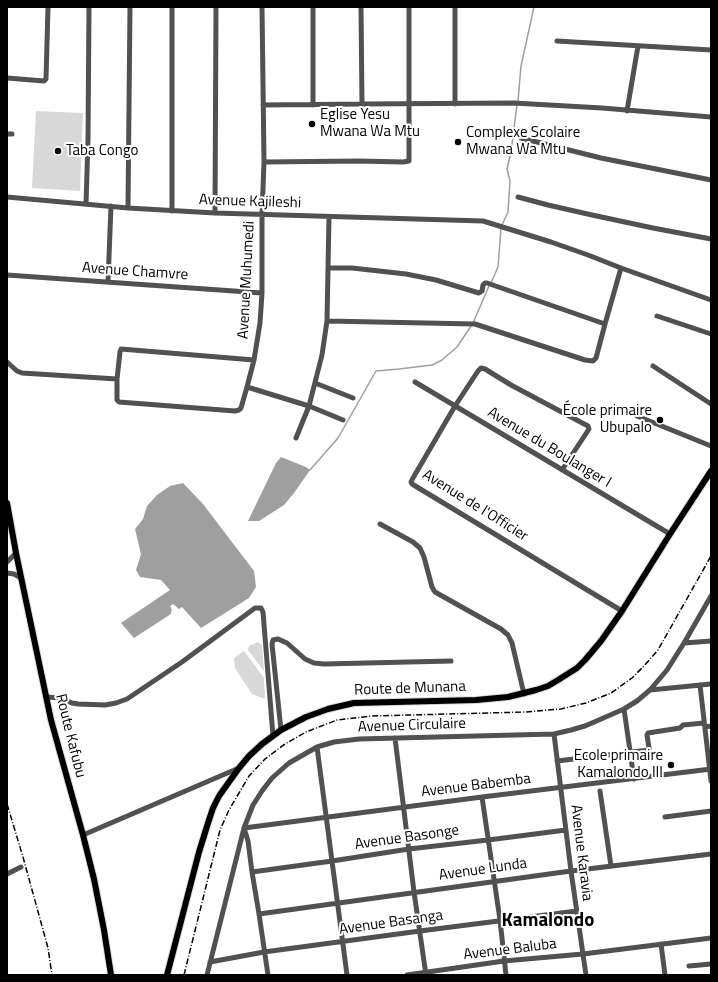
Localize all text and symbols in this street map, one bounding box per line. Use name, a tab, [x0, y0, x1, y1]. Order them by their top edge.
place label: Eglise Yesu Mwana Wa Mtu	[320, 106, 420, 141]
marker: Eglise Yesu Mwana Wa Mtu	[307, 119, 317, 129]
place label: Complexe Scolaire Mwana Wa Mtu	[466, 124, 580, 159]
marker: Complexe Scolaire Mwana Wa Mtu	[453, 137, 463, 147]
place label: Taba Congo	[66, 142, 138, 160]
marker: Taba Congo	[53, 146, 63, 156]
street label: Avenue Kajileshi	[199, 191, 301, 213]
street label: Avenue Muhumedi	[235, 221, 259, 339]
street label: Avenue Chamvre	[81, 259, 189, 285]
place label: École primaire Ubupalo	[563, 402, 652, 437]
street label: Avenue du Boulanger I	[484, 404, 614, 492]
marker: École primaire Ubupalo	[655, 415, 665, 425]
street label: Avenue de l'Officier	[419, 466, 531, 546]
street label: Route de Munana	[354, 678, 466, 700]
street label: Route Kafubu	[51, 692, 89, 780]
street label: Avenue Circulaire	[358, 715, 466, 737]
place label: Ecole primaire Kamalondo III	[574, 747, 663, 782]
marker: Ecole primaire Kamalondo III	[666, 760, 676, 770]
street label: Avenue Babemba	[420, 770, 532, 802]
street label: Avenue Karavia	[566, 804, 596, 902]
street label: Avenue Basonge	[354, 822, 460, 854]
street label: Avenue Lunda	[438, 855, 528, 885]
street label: Avenue Basanga	[338, 907, 444, 939]
district label: Kamalondo	[502, 910, 594, 932]
street label: Avenue Baluba	[462, 935, 558, 965]

